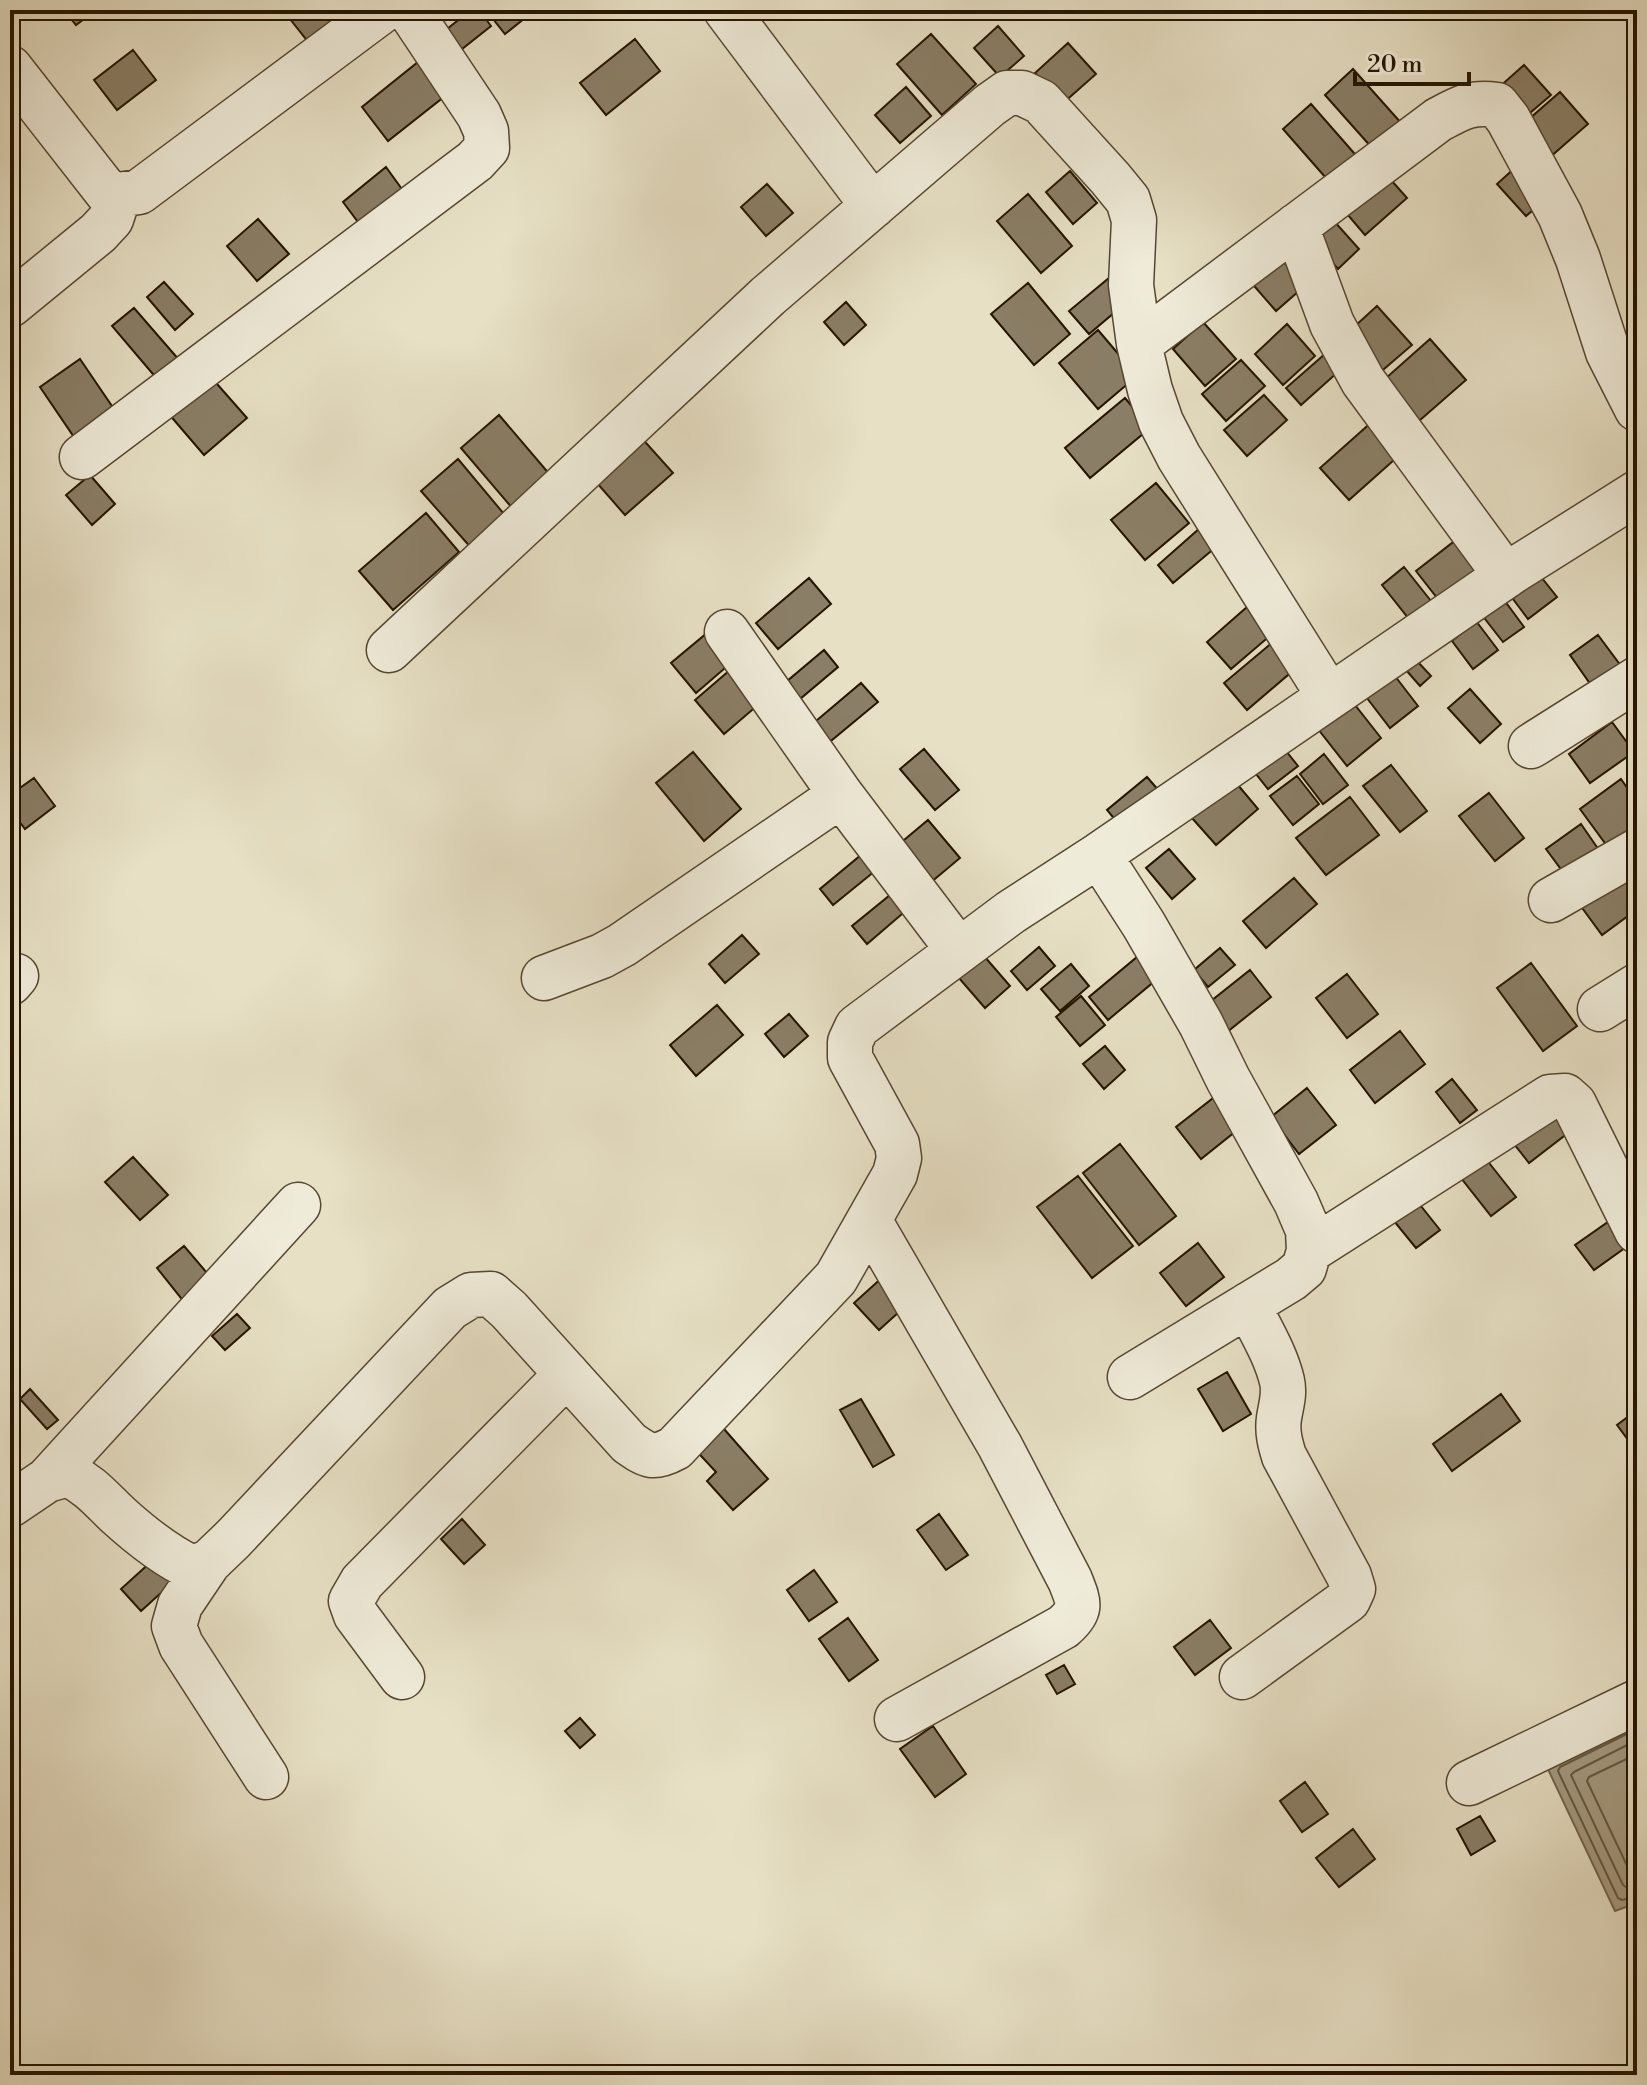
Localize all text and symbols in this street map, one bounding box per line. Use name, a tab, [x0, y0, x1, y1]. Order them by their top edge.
scale bar	[1355, 36, 1469, 86]
text: 20 m	[1367, 50, 1423, 80]

